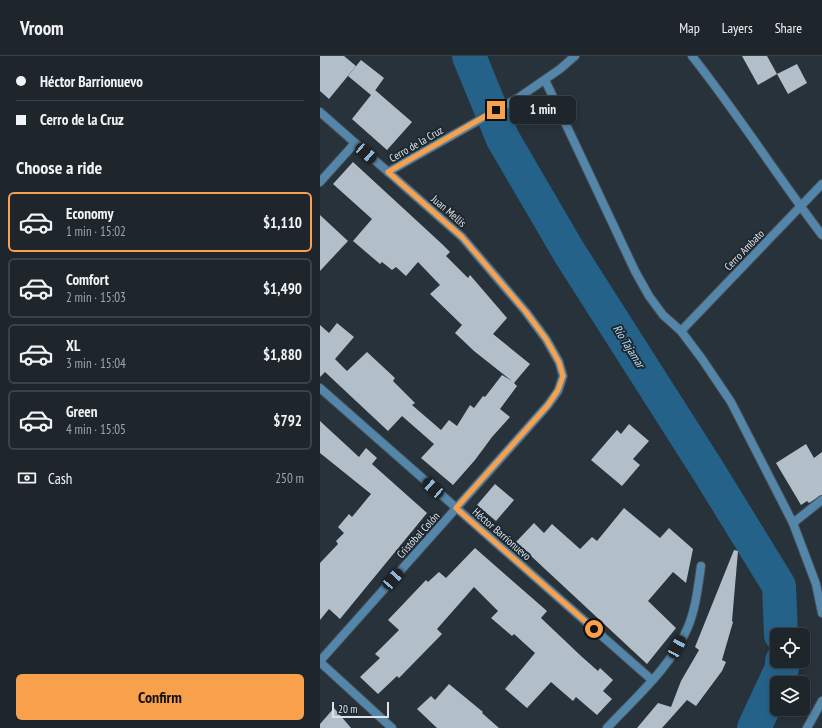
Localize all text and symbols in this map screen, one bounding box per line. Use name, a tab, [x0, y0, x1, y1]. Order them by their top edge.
text: Vroom	[20, 16, 64, 40]
text: Map	[679, 19, 700, 37]
text: Layers	[722, 19, 753, 37]
text: Share	[775, 19, 802, 37]
text: Héctor Barrionuevo	[40, 72, 143, 91]
callout: 1 min	[510, 96, 576, 124]
route end	[487, 101, 505, 119]
text: 1 min	[530, 101, 556, 118]
text: Cerro de la Cruz	[40, 110, 124, 129]
street label: Cerro de la Cruz	[387, 123, 445, 165]
car	[353, 141, 379, 165]
text: Choose a ride	[16, 156, 102, 179]
street label: Juan Mellis	[428, 191, 470, 230]
icon: car	[18, 204, 54, 240]
text: Economy	[66, 204, 114, 223]
text: $1,110	[263, 213, 302, 232]
text: 1 min · 15:02	[66, 223, 126, 240]
street label: Cerro Ambato	[721, 227, 767, 273]
icon: car	[18, 270, 54, 306]
text: Comfort	[66, 270, 109, 289]
text: $1,490	[263, 279, 302, 298]
text: 2 min · 15:03	[66, 289, 126, 306]
water label: Río Tajamar	[610, 322, 649, 372]
icon: car	[18, 336, 54, 372]
text: XL	[66, 336, 80, 355]
text: $1,880	[263, 345, 302, 364]
text: 3 min · 15:04	[66, 355, 126, 372]
icon: car	[18, 402, 54, 438]
text: Green	[66, 402, 98, 421]
text: $792	[273, 411, 302, 430]
text: 4 min · 15:05	[66, 421, 126, 438]
icon: cash	[16, 467, 38, 489]
text: Cash	[48, 469, 72, 488]
text: 250 m	[275, 470, 304, 487]
car	[420, 476, 446, 500]
street label: Héctor Barrionuevo	[470, 505, 534, 563]
street label: Cristóbal Colón	[394, 509, 443, 561]
car	[381, 566, 405, 592]
route start	[585, 620, 603, 638]
map controls	[770, 628, 810, 716]
button: locate	[770, 628, 810, 668]
car	[666, 634, 688, 660]
button: Confirm	[16, 674, 304, 720]
button: layers	[770, 676, 810, 716]
scale bar	[332, 700, 389, 719]
text: 20 m	[338, 702, 357, 716]

